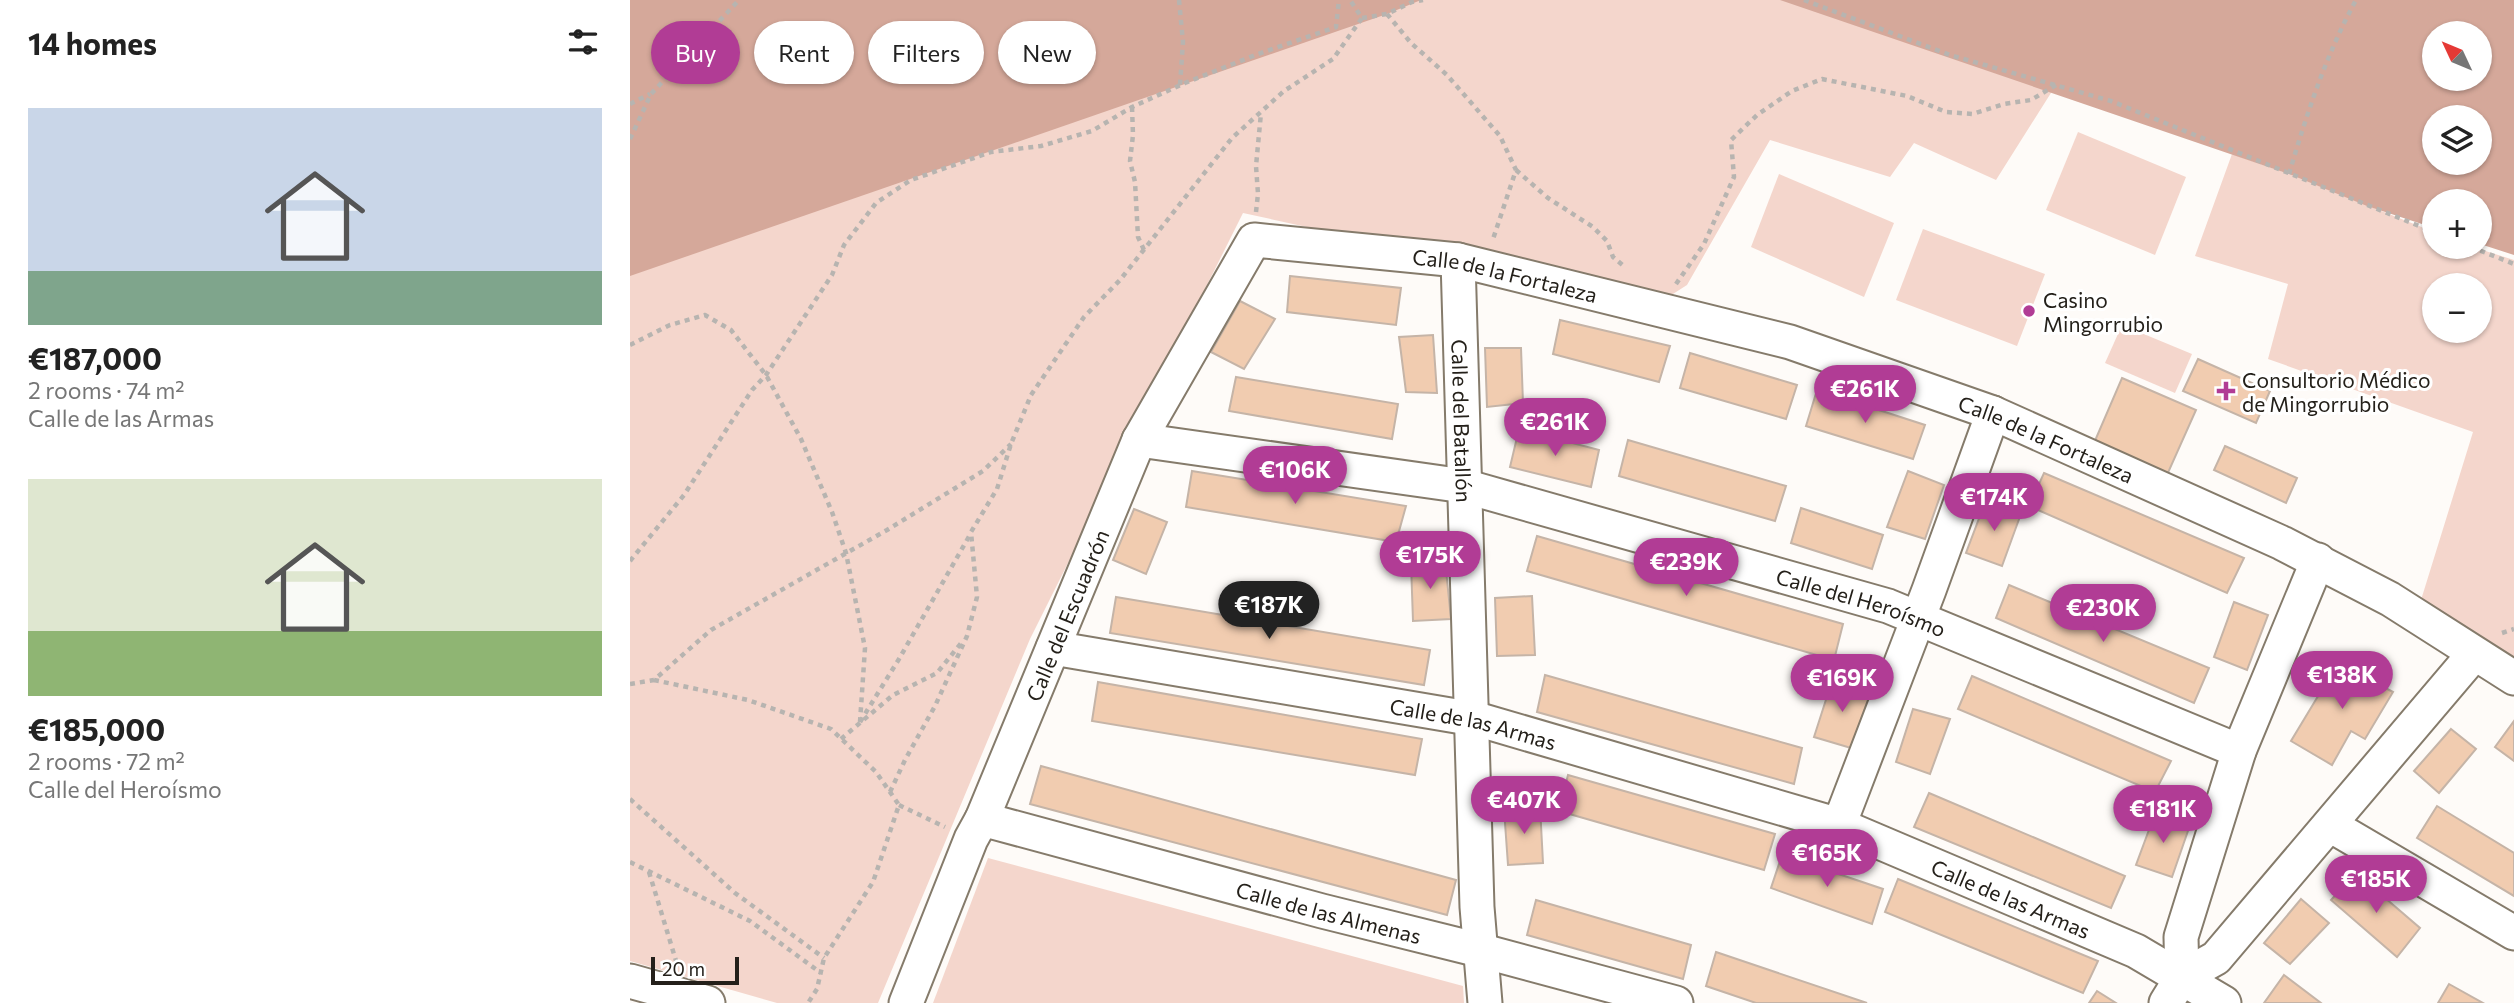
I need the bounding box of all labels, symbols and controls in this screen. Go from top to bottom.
chip: Buy [651,21,740,84]
chip: Rent [754,21,854,84]
chip: Filters [868,21,984,84]
chip: New [998,21,1096,84]
north arrow [2422,21,2492,91]
map controls [2422,21,2492,343]
icon: filters [564,23,602,61]
text: 14 homes [28,24,157,61]
button: layers [2422,105,2492,175]
icon: home [252,153,378,279]
button: + [2422,189,2492,259]
street label: Calle de la Fortaleza [1411,243,1600,306]
button: − [2422,273,2492,343]
place label: Casino Mingorrubio [2043,287,2163,336]
marker: Casino Mingorrubio [2021,303,2037,319]
text: €187,000 [28,339,162,376]
street label: Calle del Batallón [1448,339,1478,503]
pin: €261K [1816,366,1914,425]
place label: Consultorio Médico de Mingorrubio [2242,367,2431,416]
text: €261K [1830,374,1900,402]
text: 2 rooms · 74 m² [28,376,184,404]
marker: Consultorio Médico de Mingorrubio [2216,381,2236,401]
street label: Calle de la Fortaleza [1955,389,2138,487]
pin: €261K [1506,398,1604,458]
text: Calle de las Armas [28,404,214,432]
text: €261K [1520,407,1590,435]
pin: €106K [1246,447,1344,506]
text: €106K [1259,455,1331,483]
pin: €174K [1945,474,2043,533]
text: €174K [1960,482,2028,510]
icon: home [252,524,378,650]
street label: Calle del Escuadrón [1020,525,1113,705]
pin: €175K [1381,532,1479,591]
pin: €239K [1637,538,1735,598]
text: €175K [1396,540,1464,568]
text: €239K [1650,547,1722,575]
street label: Calle del Heroísmo [1774,563,1950,641]
pin: €187K [1220,582,1318,641]
pin: €230K [2054,584,2152,644]
text: €187K [1234,590,1304,618]
text: €230K [2066,593,2140,621]
pin: €138K [2293,652,2391,711]
pin: €169K [1793,654,1891,714]
text: €138K [2307,660,2377,688]
text: €169K [1807,663,1877,691]
street label: Calle de las Armas [1388,693,1559,754]
text: €185,000 [28,710,165,747]
text: 2 rooms · 72 m² [28,747,185,775]
text: Calle del Heroísmo [28,775,222,803]
pin: €407K [1475,776,1573,836]
text: €407K [1487,785,1561,813]
pin: €181K [2114,786,2212,845]
text: €181K [2129,794,2197,822]
pin: €165K [1778,830,1876,889]
text: €165K [1792,838,1862,866]
street label: Calle de las Armas [1928,853,2094,943]
pin: €185K [2327,856,2425,915]
text: €185K [2341,864,2411,892]
street label: Calle de las Almenas [1233,876,1424,948]
scale bar [651,954,738,986]
text: 20 m [662,957,705,980]

